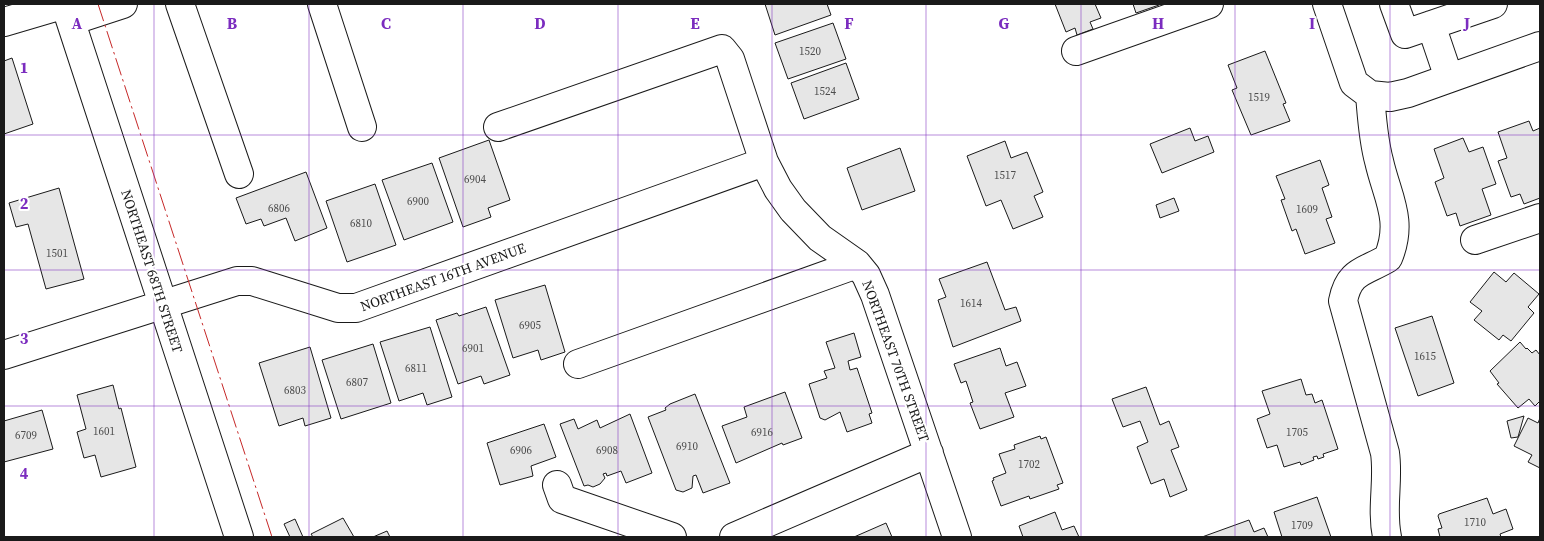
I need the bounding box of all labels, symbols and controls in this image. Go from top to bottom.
text: A [72,12,83,34]
text: B [227,12,238,34]
text: C [381,12,391,34]
text: D [534,12,546,34]
text: E [690,12,700,34]
text: F [844,12,854,34]
text: G [999,12,1010,34]
text: H [1152,12,1164,34]
text: I [1309,12,1315,34]
text: J [1463,12,1470,34]
house number: 1520 [799,44,821,59]
text: 1 [20,56,28,78]
house number: 1524 [814,84,836,99]
house number: 1519 [1248,90,1270,105]
house number: 1517 [994,168,1016,183]
house number: 6904 [464,172,486,187]
street label: NORTHEAST 68TH STREET [116,187,188,356]
text: 2 [20,192,29,214]
house number: 6900 [407,194,429,209]
house number: 6806 [268,201,290,216]
house number: 1609 [1296,202,1318,217]
house number: 6810 [350,216,372,231]
street label: NORTHEAST 16TH AVENUE [357,238,529,316]
house number: 1501 [46,246,68,261]
street label: NORTHEAST 70TH STREET [857,277,935,445]
house number: 1614 [960,296,982,311]
house number: 6905 [519,318,541,333]
text: 3 [20,327,29,349]
house number: 6901 [462,341,484,356]
house number: 1615 [1414,349,1436,364]
house number: 6811 [405,361,427,376]
house number: 6807 [346,375,368,390]
house number: 6803 [284,383,306,398]
house number: 1601 [93,424,115,439]
house number: 6916 [751,425,773,440]
house number: 1705 [1286,425,1308,440]
house number: 6709 [15,428,37,443]
house number: 6910 [676,439,698,454]
house number: 6906 [510,443,532,458]
house number: 6908 [596,443,618,458]
house number: 1702 [1018,457,1040,472]
text: 4 [20,462,29,484]
house number: 1710 [1464,515,1486,530]
house number: 1709 [1291,518,1313,533]

